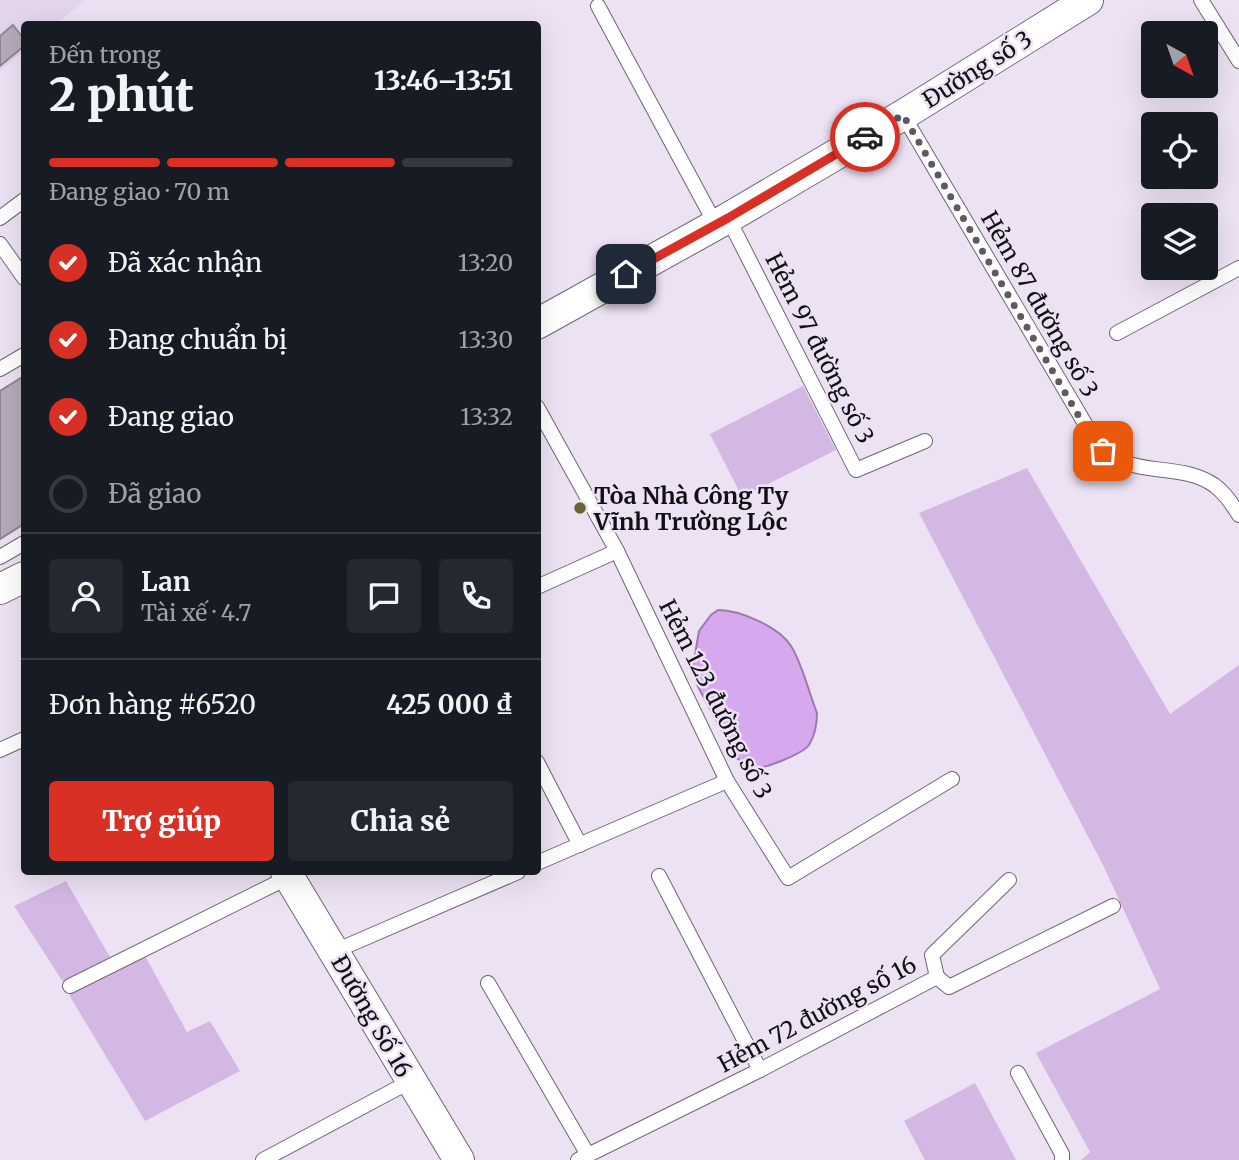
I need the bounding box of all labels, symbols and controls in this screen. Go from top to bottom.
north arrow [1141,21,1218,98]
map controls [1141,21,1218,280]
street label: Đường số 3 [917,24,1037,114]
text: Đến trong [49,40,161,69]
text: 13:46–13:51 [374,64,513,97]
text: 2 phút [49,66,194,124]
courier [830,102,900,172]
button: locate [1141,112,1218,189]
icon: car [846,118,884,156]
text: Đang giao · 70 m [49,177,230,206]
button: layers [1141,203,1218,280]
street label: Hẻm 87 đường số 3 [975,206,1105,402]
icon: check [49,244,87,282]
pin [596,244,656,304]
text: Đã xác nhận [108,246,262,279]
text: 13:20 [458,248,513,277]
street label: Hẻm 97 đường số 3 [759,248,881,448]
icon: home [607,255,645,293]
icon: check [49,321,87,359]
text: Đang chuẩn bị [108,323,287,356]
text: 13:30 [459,325,513,354]
icon: check [49,398,87,436]
text: Đang giao [108,400,234,433]
text: 13:32 [460,402,513,431]
pin [1073,421,1133,481]
icon: bag [1084,432,1122,470]
text: Đã giao [108,477,201,510]
place label: Tòa Nhà Công Ty Vĩnh Trường Lộc [593,481,789,536]
marker: Tòa Nhà Công Ty Vĩnh Trường Lộc [572,500,588,516]
button: person [49,559,123,633]
button: chat [347,559,421,633]
button: phone [439,559,513,633]
text: Lan [141,565,190,598]
street label: Hẻm 123 đường số 3 [653,595,779,803]
text: Tài xế · 4.7 [141,598,251,627]
text: Đơn hàng #6520 [49,688,256,721]
text: 425 000 ₫ [386,688,513,721]
button: Trợ giúp [49,781,274,861]
button: Chia sẻ [288,781,513,861]
street label: Hẻm 72 đường số 16 [713,949,921,1079]
street label: Đường Số 16 [325,950,419,1082]

